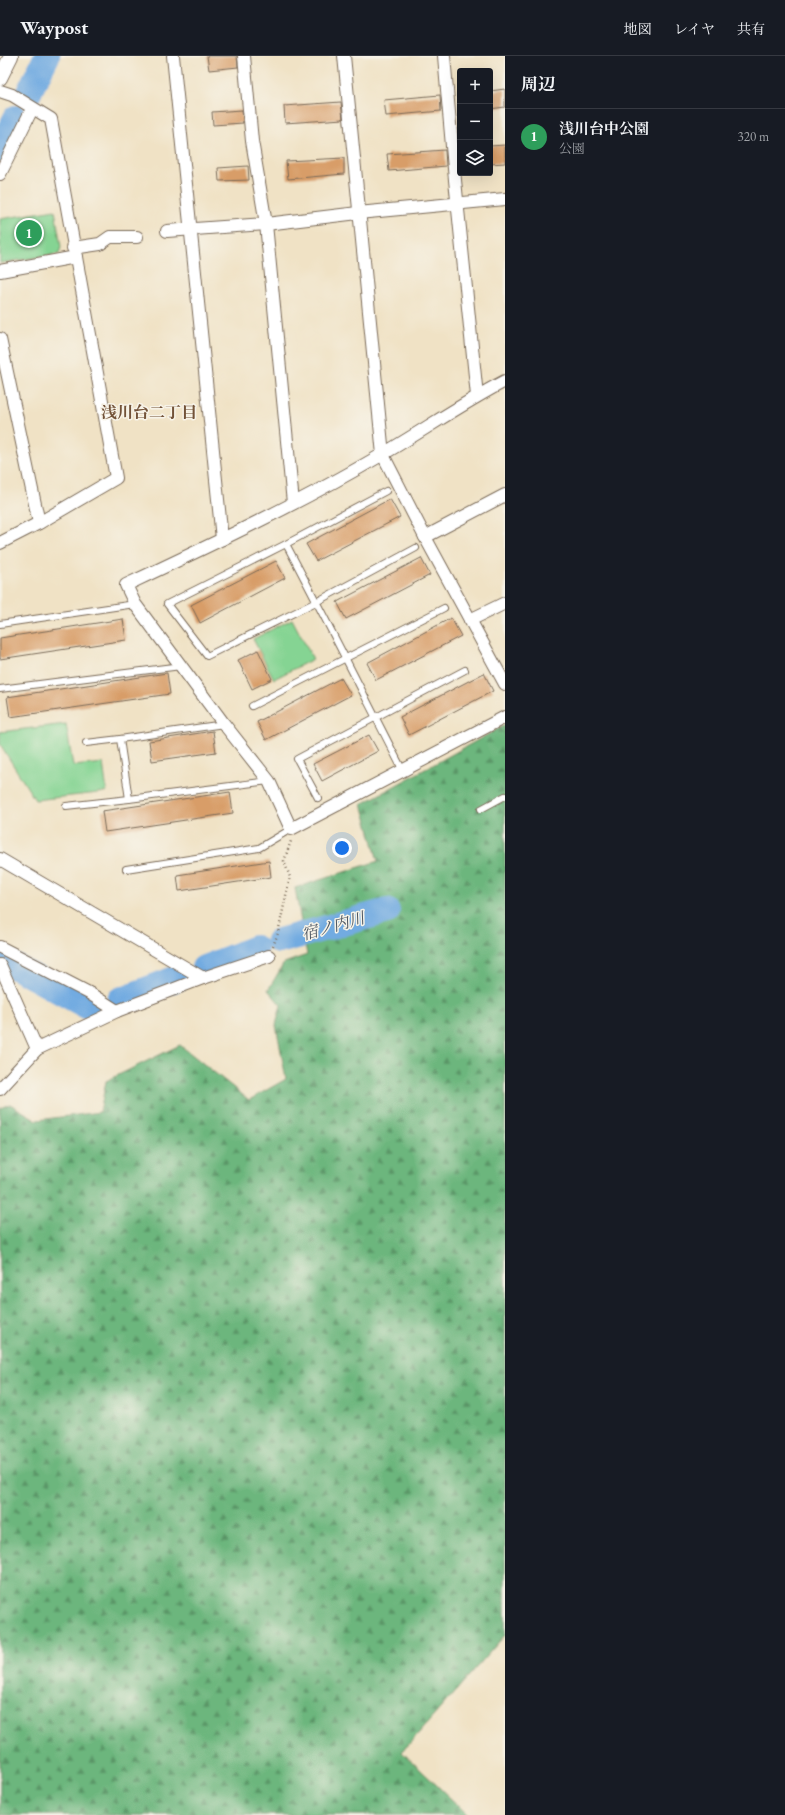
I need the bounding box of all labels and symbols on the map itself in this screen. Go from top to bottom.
pin: 1 [16,218,42,248]
district label: 浅川台二丁目 [101,402,197,423]
your location [332,838,352,858]
water label: 宿ノ内川 [299,907,369,945]

